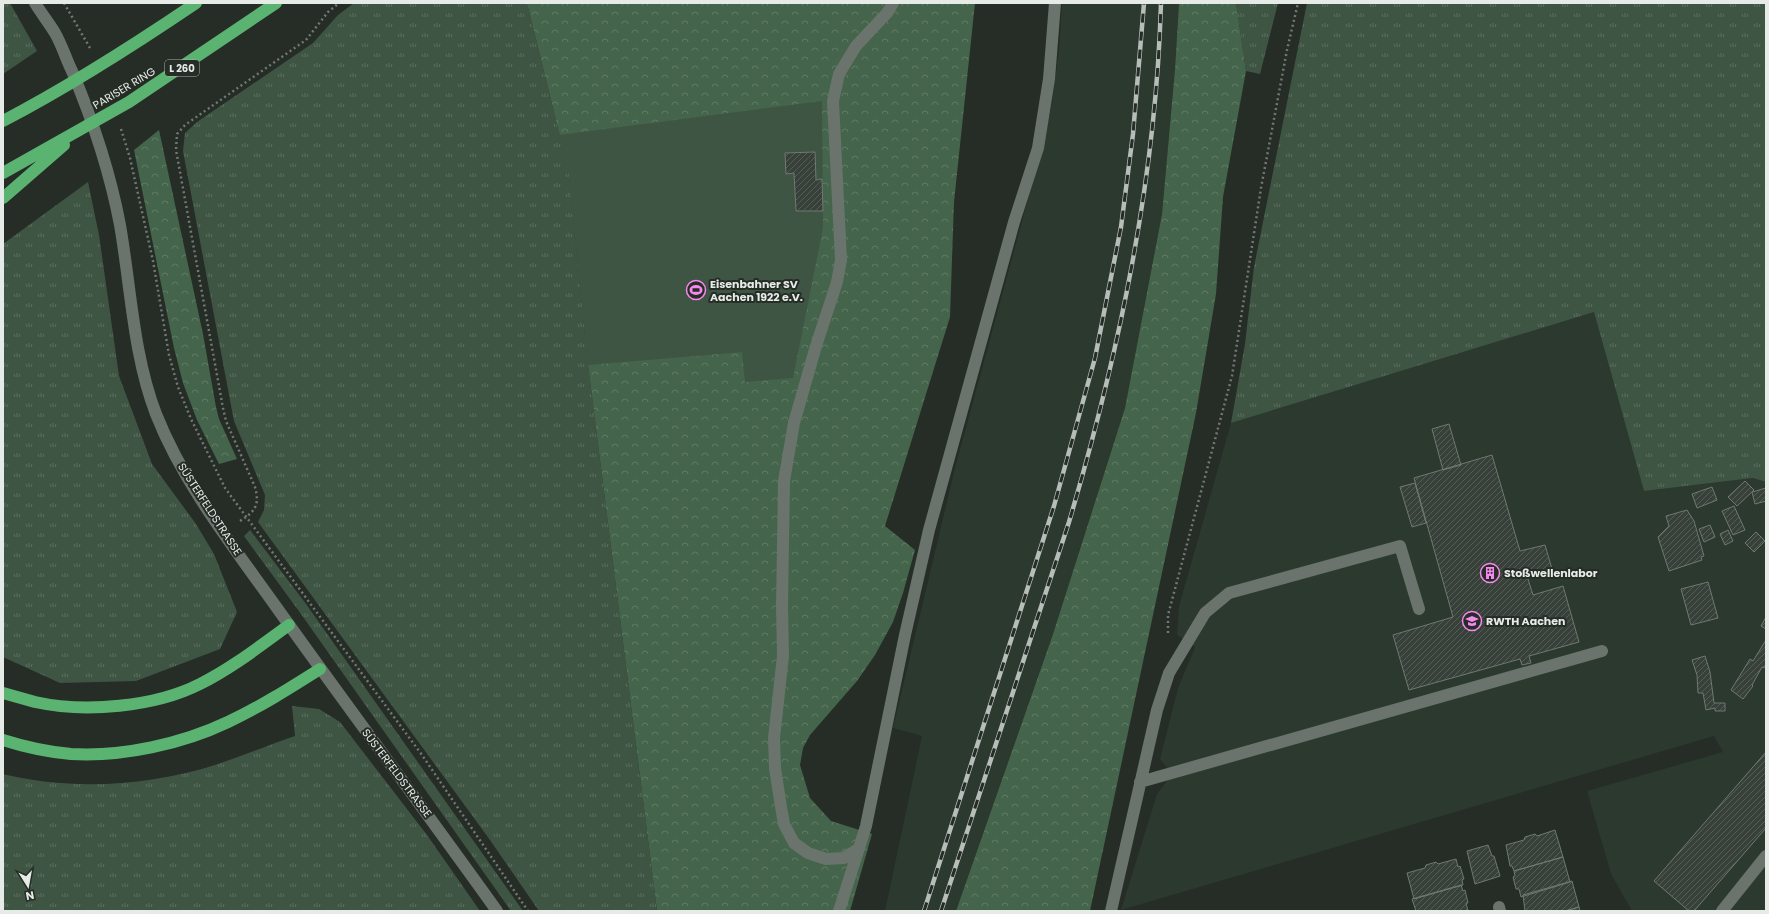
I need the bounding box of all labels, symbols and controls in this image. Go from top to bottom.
road number: L 260 [165,60,199,76]
street label: PARISER RING [90,63,159,113]
place label: Eisenbahner SV Aachen 1922 e.V. [710,276,803,305]
sports icon: Eisenbahner SV Aachen 1922 e.V. [685,279,707,301]
street label: SÜSTERFELDSTRASSE [174,460,246,558]
building icon: Stoßwellenlabor [1479,562,1501,584]
place label: Stoßwellenlabor [1504,565,1598,581]
school or university icon: RWTH Aachen [1461,610,1483,632]
place label: RWTH Aachen [1486,613,1565,629]
street label: SÜSTERFELDSTRASSE [358,725,436,821]
north arrow [8,866,48,906]
text: N [24,887,35,904]

